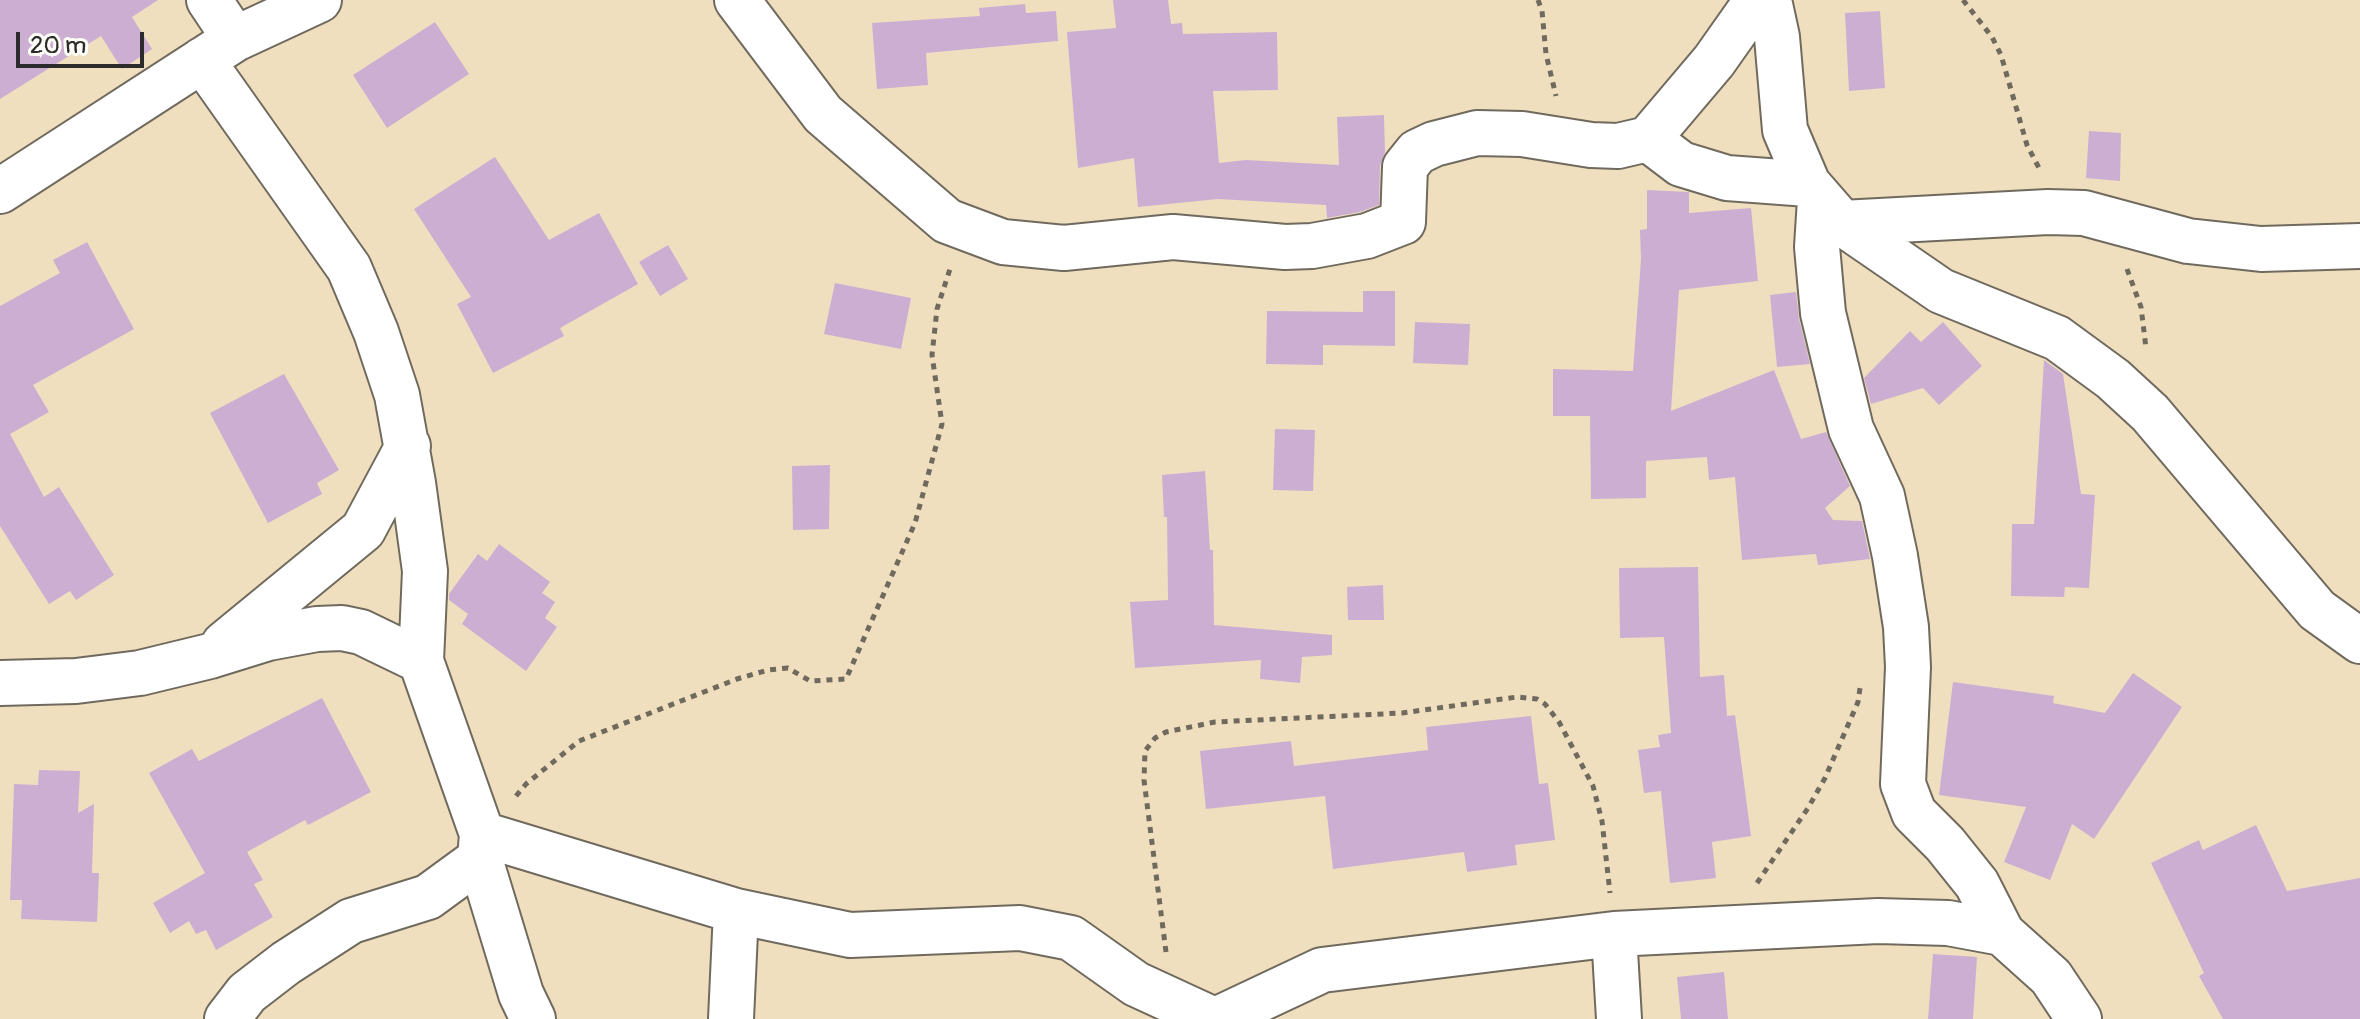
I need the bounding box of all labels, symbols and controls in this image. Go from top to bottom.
scale bar [20,16,148,66]
text: 20 m [30,31,86,60]

